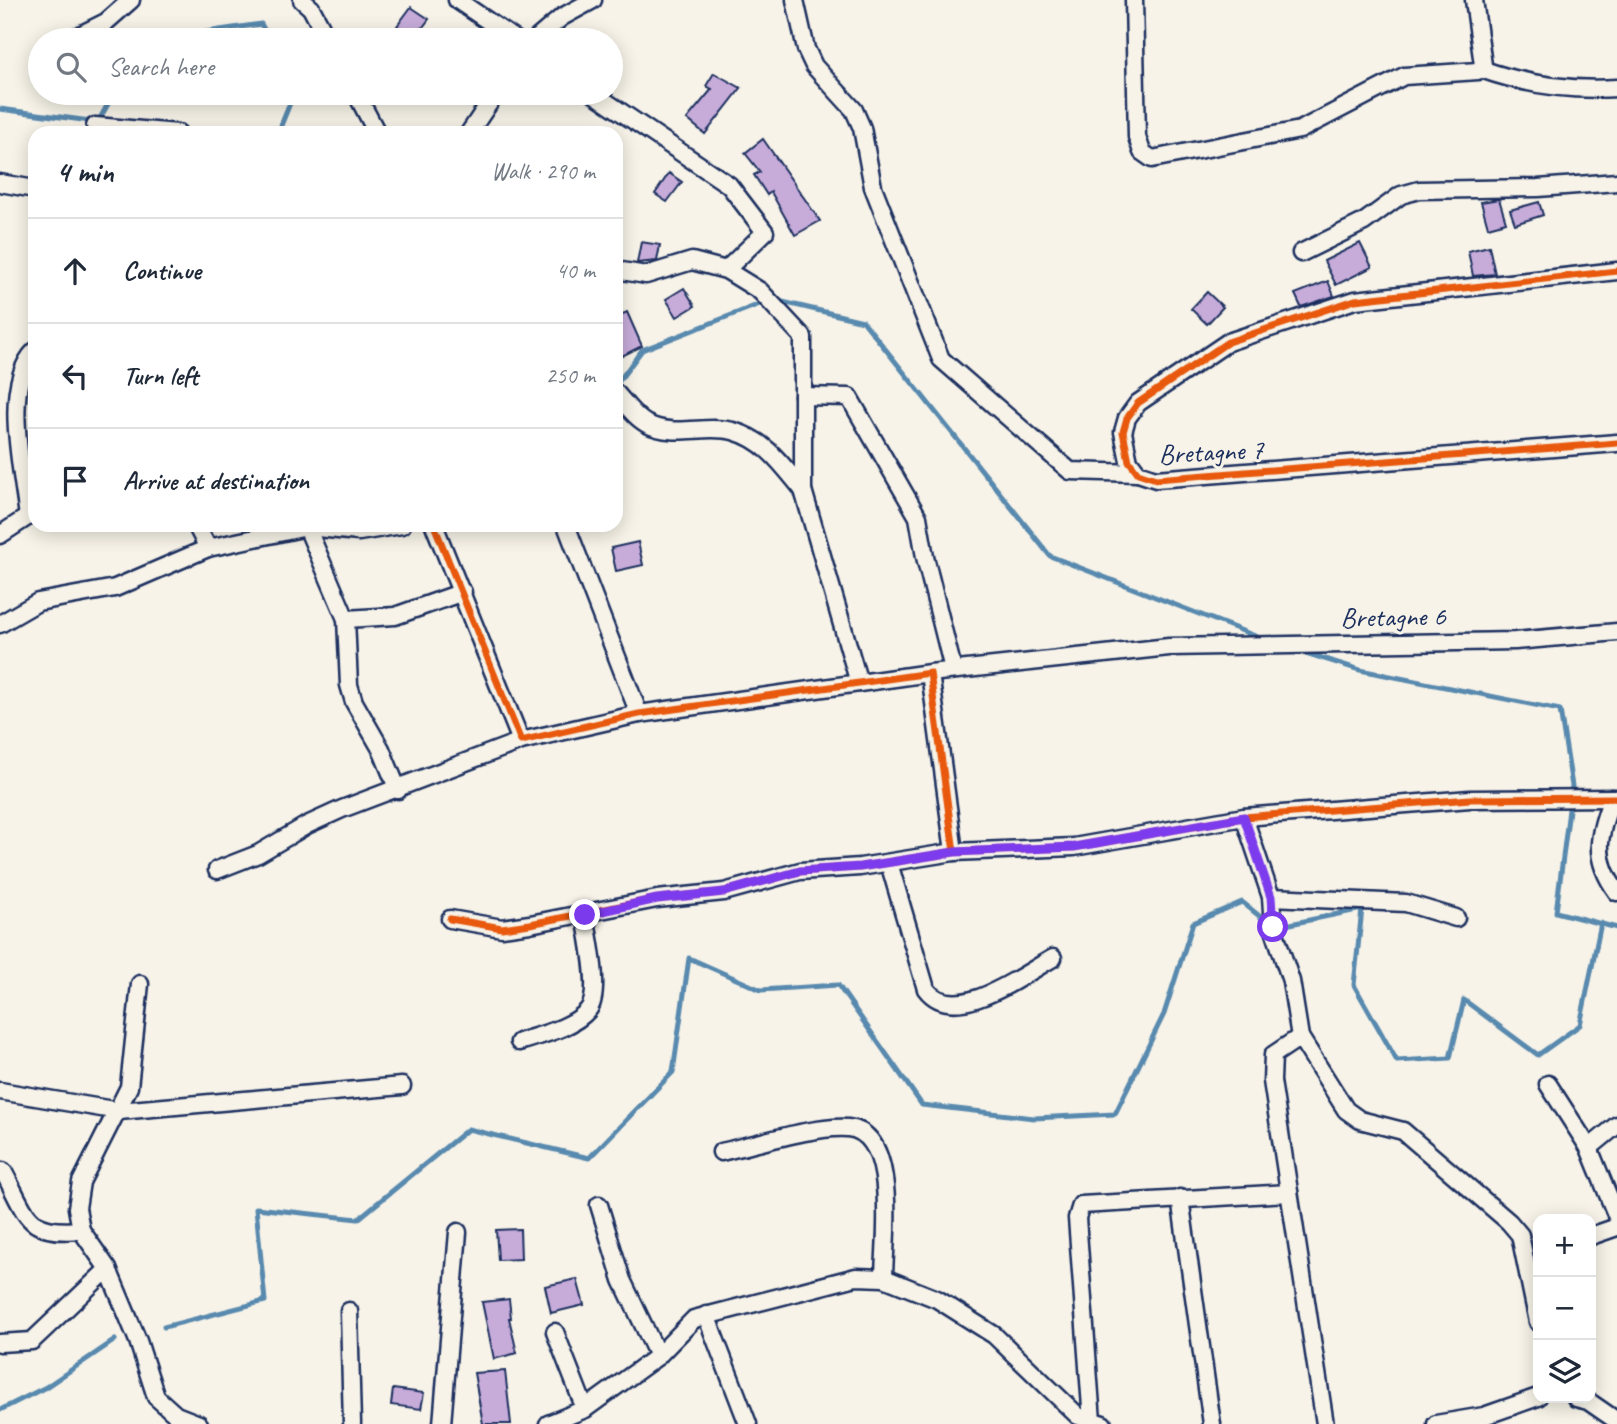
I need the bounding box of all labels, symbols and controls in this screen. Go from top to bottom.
search box [28,28,623,105]
icon: search [52,48,90,86]
text: Search here [108,50,214,83]
text: 4 min [56,153,113,191]
text: Walk · 290 m [491,157,595,186]
icon: ahead [56,252,94,290]
text: Continue [123,254,201,287]
text: 40 m [556,256,595,285]
icon: left [56,357,94,395]
text: Turn left [123,359,198,392]
text: 250 m [546,361,595,390]
street label: Bretagne 7 [1158,431,1266,472]
icon: arrive [56,462,94,500]
text: Arrive at destination [123,464,309,497]
street label: Bretagne 6 [1340,598,1447,635]
route end [569,899,600,930]
route start [1257,911,1288,942]
map controls [1533,1214,1596,1403]
button: + [1533,1214,1596,1277]
button: − [1533,1277,1596,1340]
button: layers [1533,1340,1596,1403]

